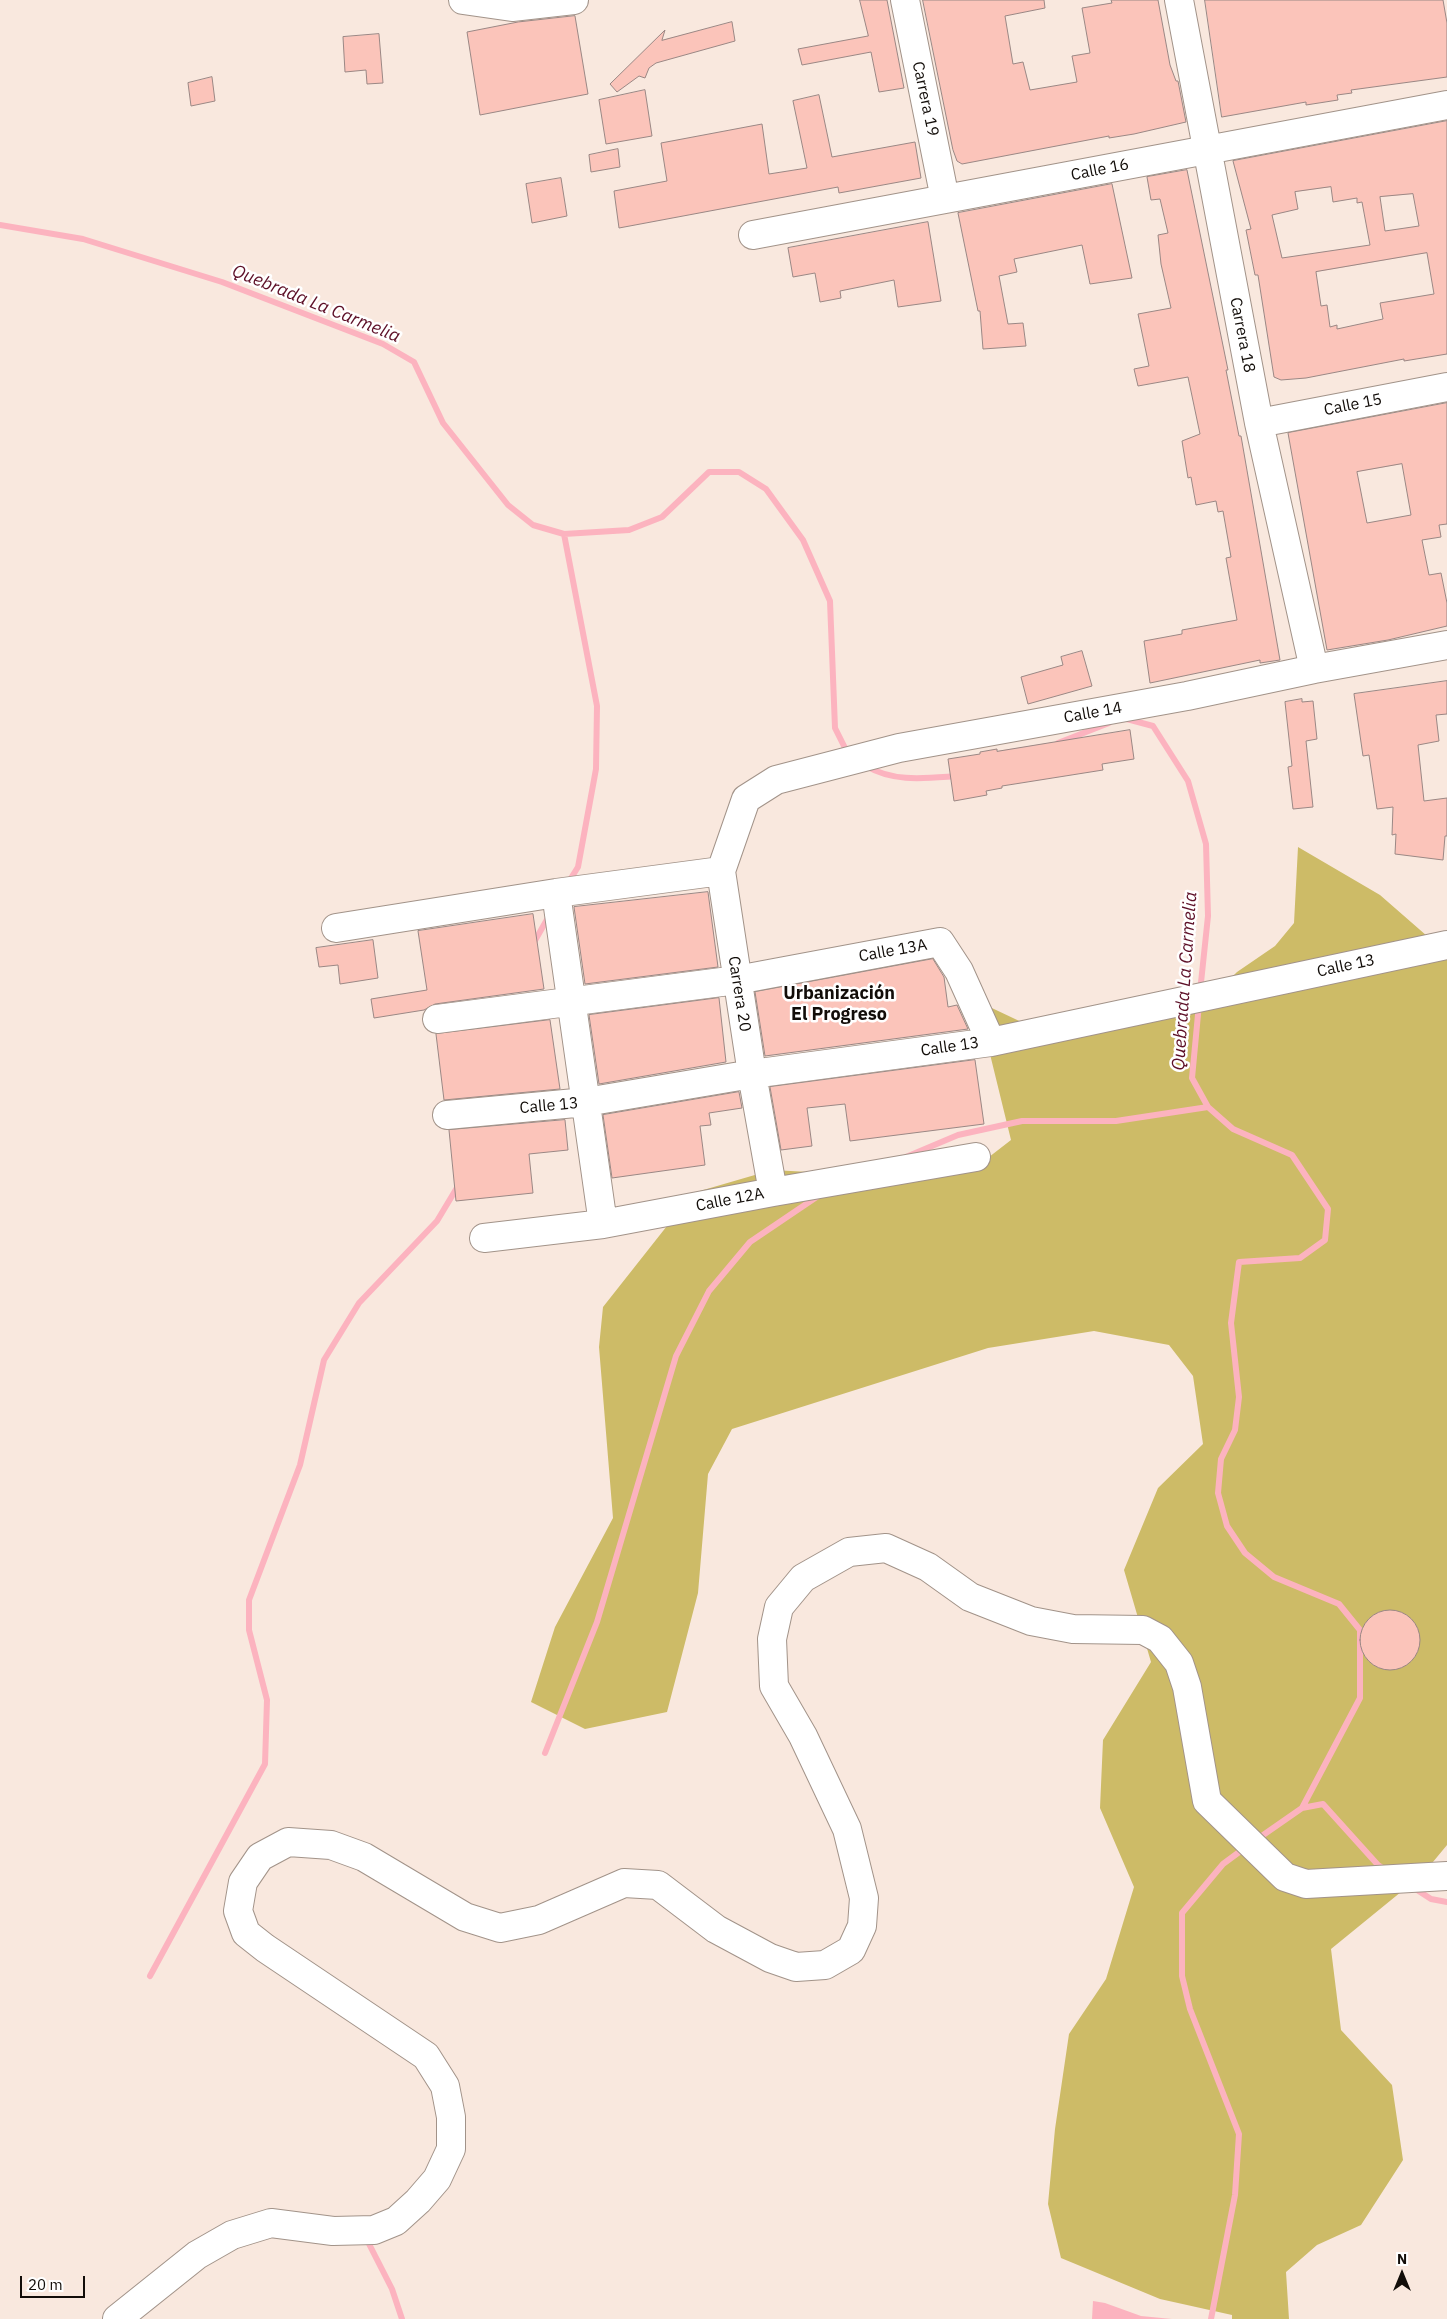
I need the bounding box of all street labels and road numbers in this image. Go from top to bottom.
street label: Carrera 19 [908,60,942,138]
street label: Calle 16 [1069,155,1131,185]
street label: Carrera 18 [1225,296,1259,374]
street label: Calle 15 [1322,390,1384,420]
street label: Calle 14 [1062,698,1124,728]
street label: Calle 13A [857,936,929,966]
street label: Calle 13 [1315,950,1377,982]
street label: Carrera 20 [724,955,754,1033]
street label: Calle 13 [920,1033,980,1061]
street label: Calle 13 [519,1094,579,1118]
street label: Calle 12A [694,1184,766,1216]

